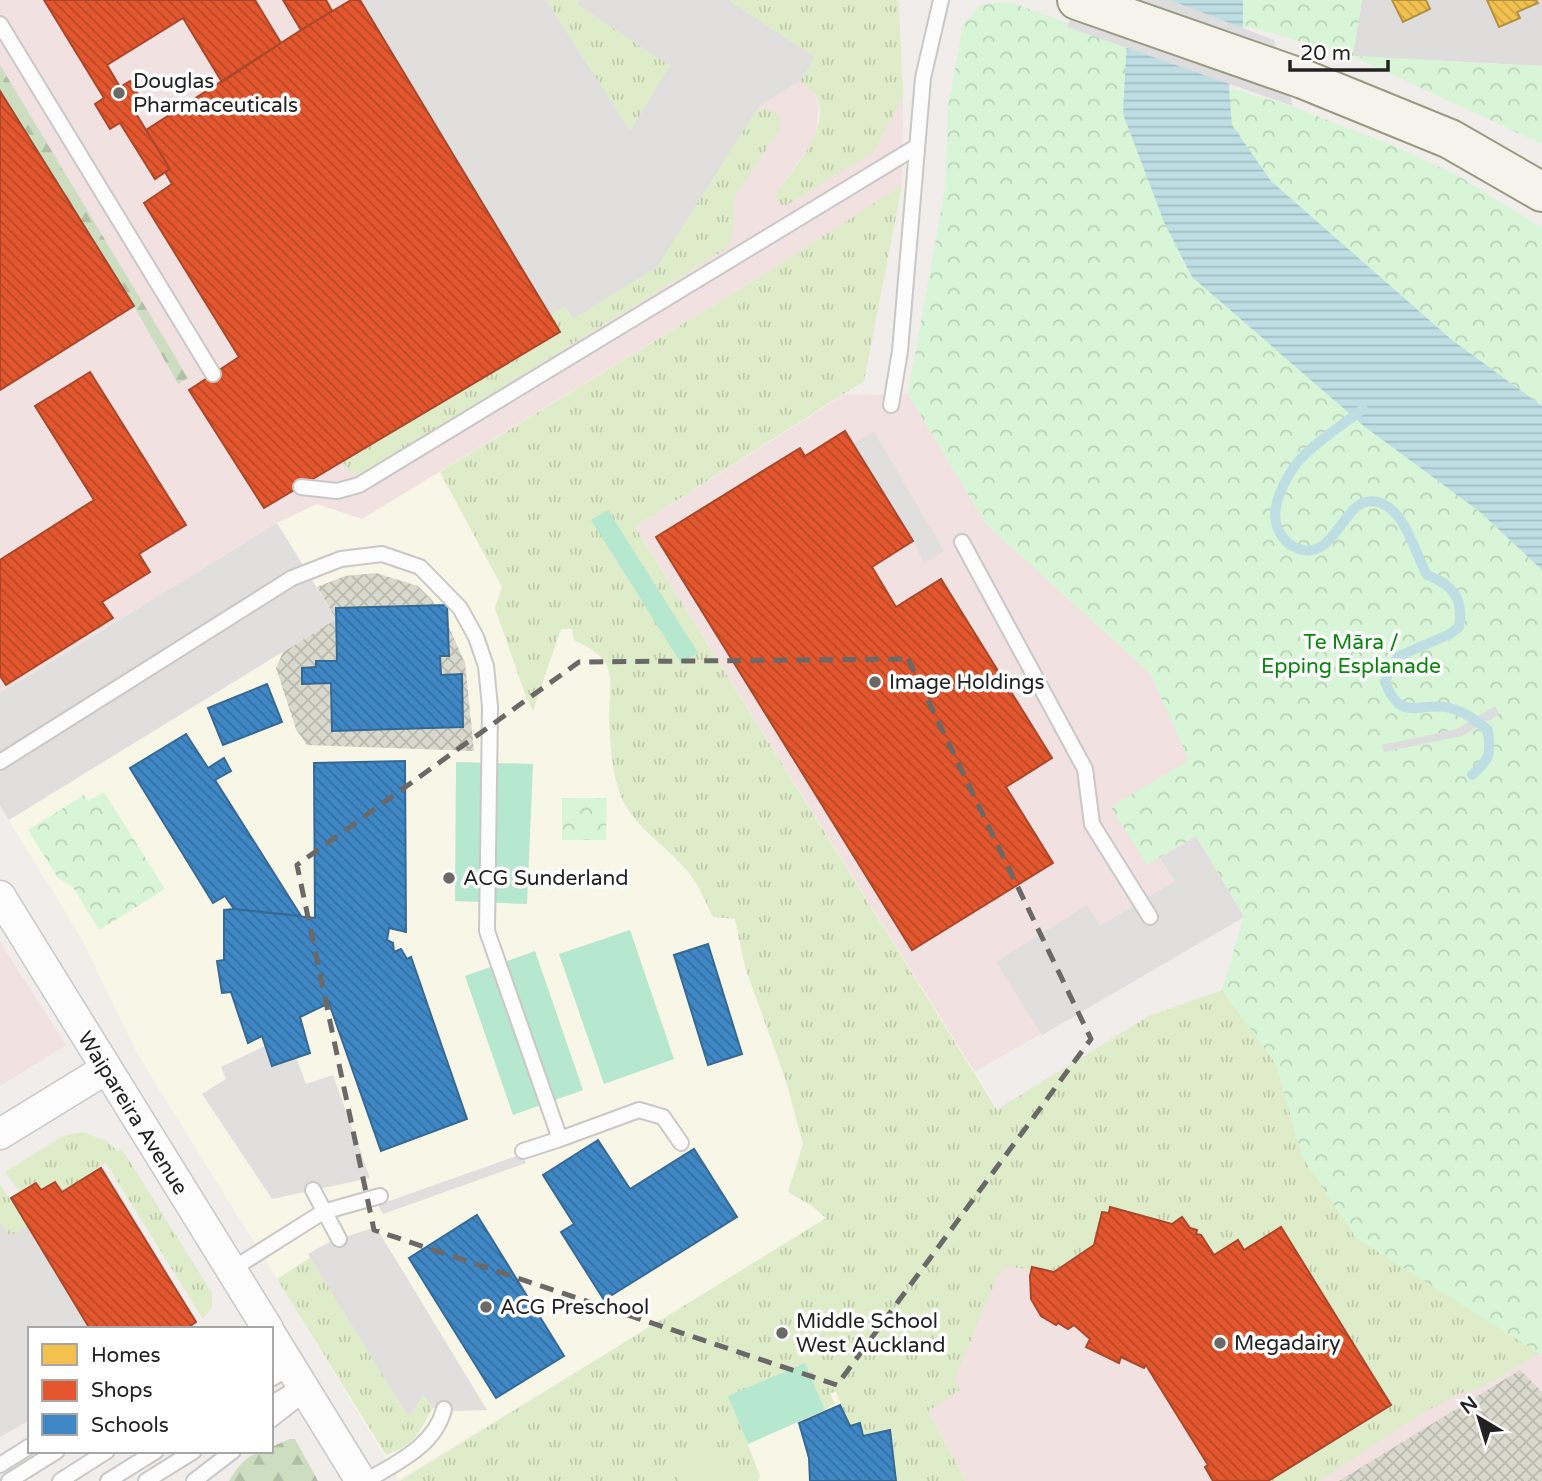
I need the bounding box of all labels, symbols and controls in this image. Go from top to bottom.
scale bar [1290,28,1388,72]
text: 20 m [1300,41,1351,66]
place label: Douglas Pharmaceuticals [133,69,298,118]
marker: Douglas Pharmaceuticals [111,85,127,101]
park label: Te Māra / Epping Esplanade [1261,630,1441,679]
place label: Image Holdings [889,670,1045,695]
marker: Image Holdings [867,674,883,690]
place label: ACG Sunderland [463,866,628,891]
marker: ACG Sunderland [441,870,457,886]
street label: Waipareira Avenue [72,1027,193,1200]
place label: ACG Preschool [500,1295,649,1320]
marker: ACG Preschool [478,1299,494,1315]
place label: Middle School West Auckland [796,1309,946,1358]
marker: Middle School West Auckland [774,1325,790,1341]
legend [28,1327,273,1453]
place label: Megadairy [1234,1331,1341,1356]
marker: Megadairy [1212,1335,1228,1351]
text: Homes [91,1343,161,1368]
text: Shops [91,1378,153,1403]
north arrow [1444,1383,1514,1453]
text: N [1456,1392,1482,1419]
text: Schools [91,1413,169,1438]

